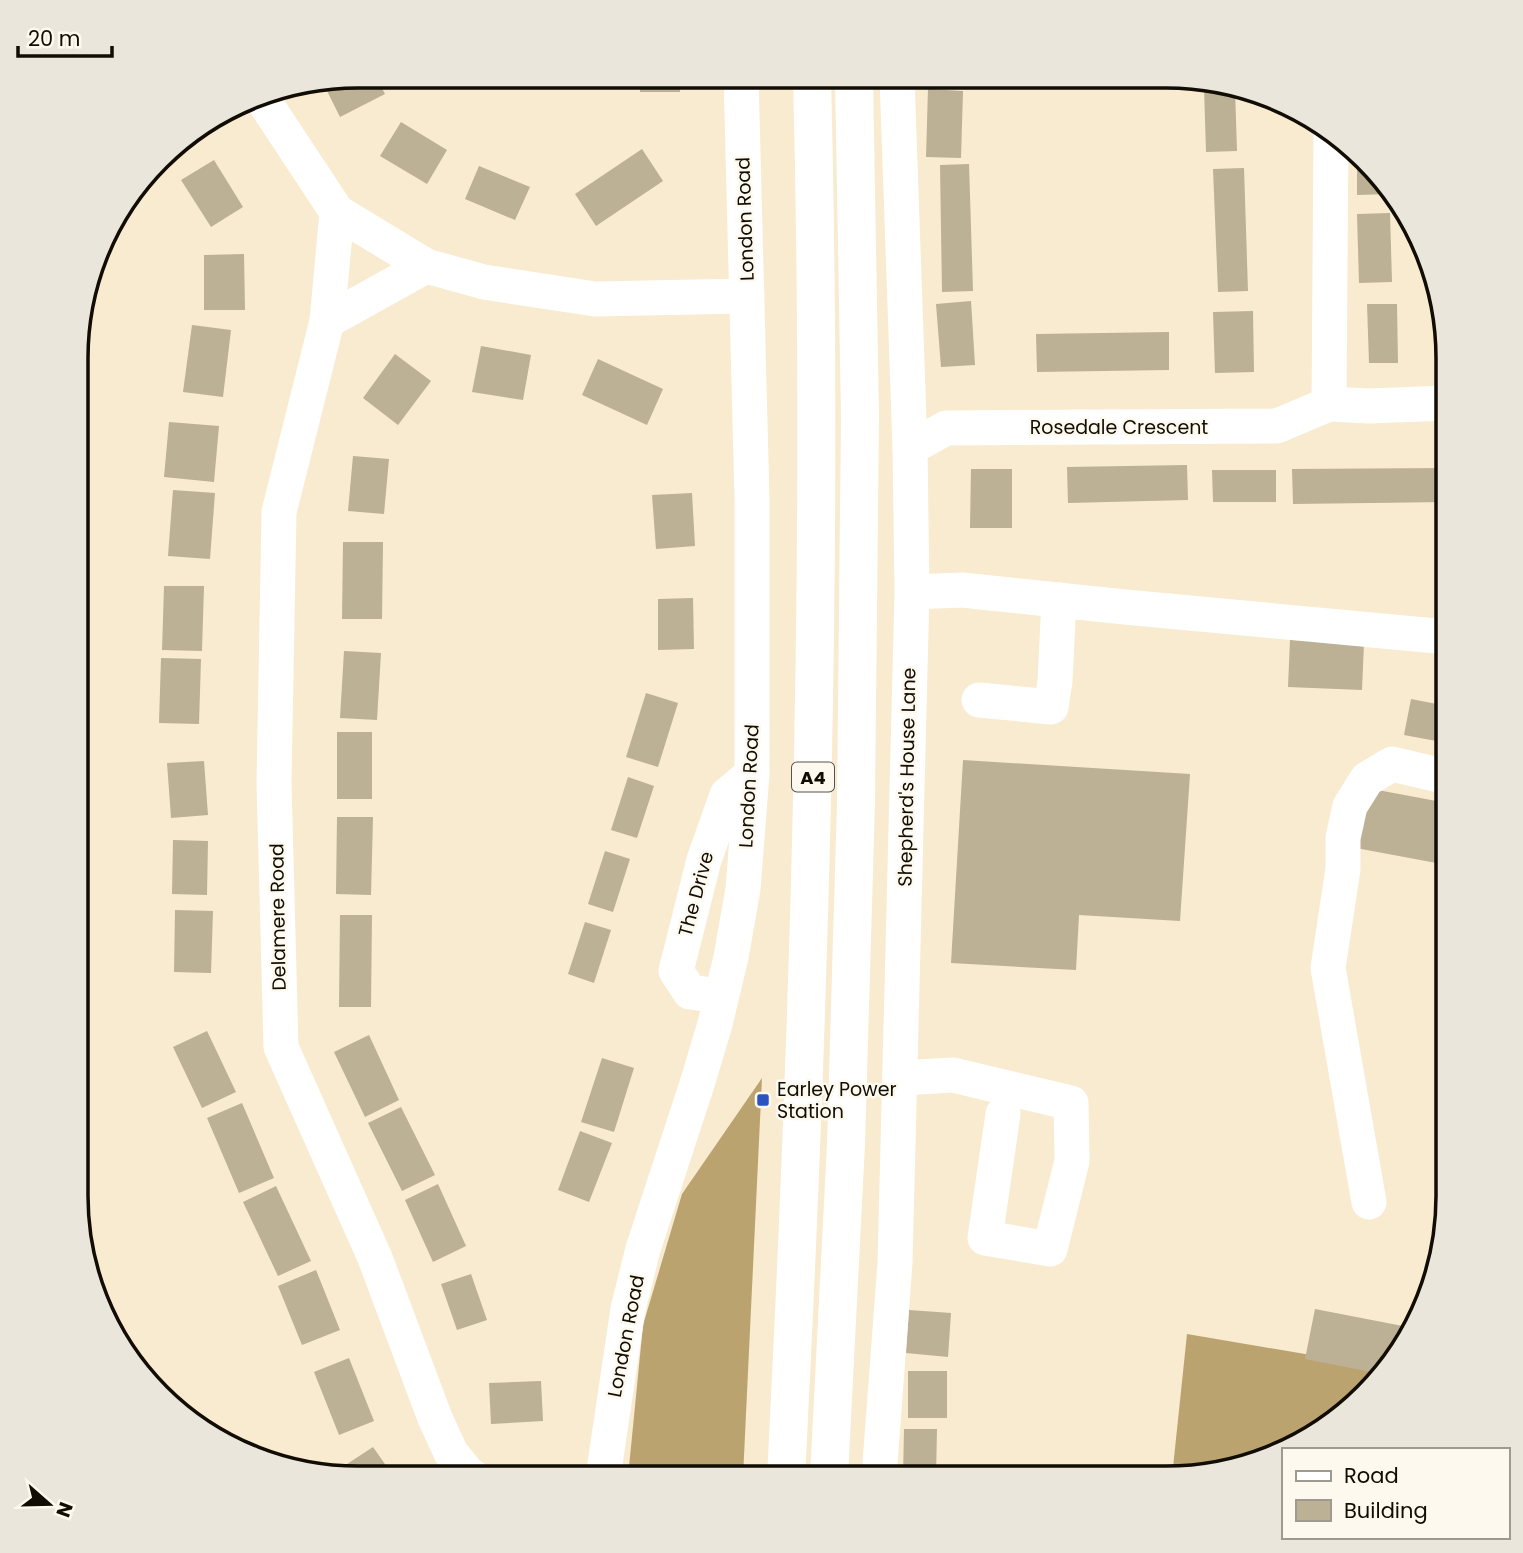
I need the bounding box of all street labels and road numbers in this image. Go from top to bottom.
street label: London Road [729,156,761,282]
street label: Rosedale Crescent [1030,414,1208,441]
street label: Shepherd's House Lane [892,667,922,887]
street label: London Road [732,723,766,849]
road number: A4 [792,762,834,792]
street label: Delamere Road [263,843,293,991]
street label: The Drive [672,849,720,939]
street label: London Road [601,1272,651,1400]

